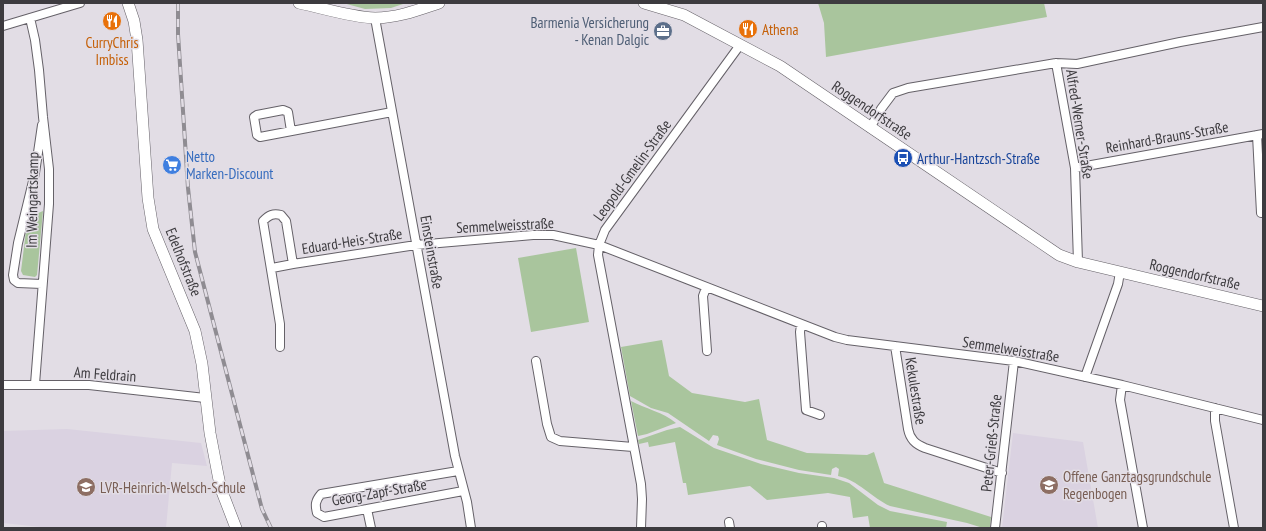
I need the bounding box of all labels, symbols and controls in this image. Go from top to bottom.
restaurant icon: CurryChris Imbiss [101,10,123,32]
place label: Barmenia Versicherung - Kenan Dalgic [531,13,650,49]
restaurant icon: Athena [737,18,759,40]
office icon: Barmenia Versicherung - Kenan Dalgic [652,20,674,42]
place label: Athena [762,20,798,39]
place label: CurryChris Imbiss [86,33,138,69]
street label: Alfred-Werner-Straße [1062,68,1098,180]
street label: Roggendorfstraße [828,76,916,144]
street label: Leopold-Gmelin-Straße [589,116,675,224]
street label: Reinhard-Brauns-Straße [1104,117,1230,157]
place label: Netto Marken-Discount [186,147,273,183]
bus stop icon: Arthur-Hantzsch-Straße [892,147,914,169]
place label: Arthur-Hantzsch-Straße [917,149,1040,168]
street label: Im Weingartskamp [22,152,42,248]
supermarket icon: Netto Marken-Discount [161,154,183,176]
street label: Semmelweisstraße [456,213,554,237]
street label: Einsteinstraße [416,214,448,290]
street label: Eduard-Heis-Straße [300,224,404,258]
street label: Edelhofstraße [162,225,206,299]
street label: Roggendorfstraße [1148,254,1242,294]
street label: Semmelweisstraße [961,332,1061,366]
street label: Kekulestraße [901,356,931,426]
street label: Am Feldrain [73,362,137,386]
street label: Peter-Grieß-Straße [976,393,1006,493]
place label: Offene Ganztagsgrundschule Regenbogen [1063,467,1211,503]
street label: Georg-Zapf-Straße [330,474,428,510]
school or university icon: Offene Ganztagsgrundschule Regenbogen [1038,474,1060,496]
school or university icon: LVR-Heinrich-Welsch-Schule [75,476,97,498]
place label: LVR-Heinrich-Welsch-Schule [100,478,246,497]

